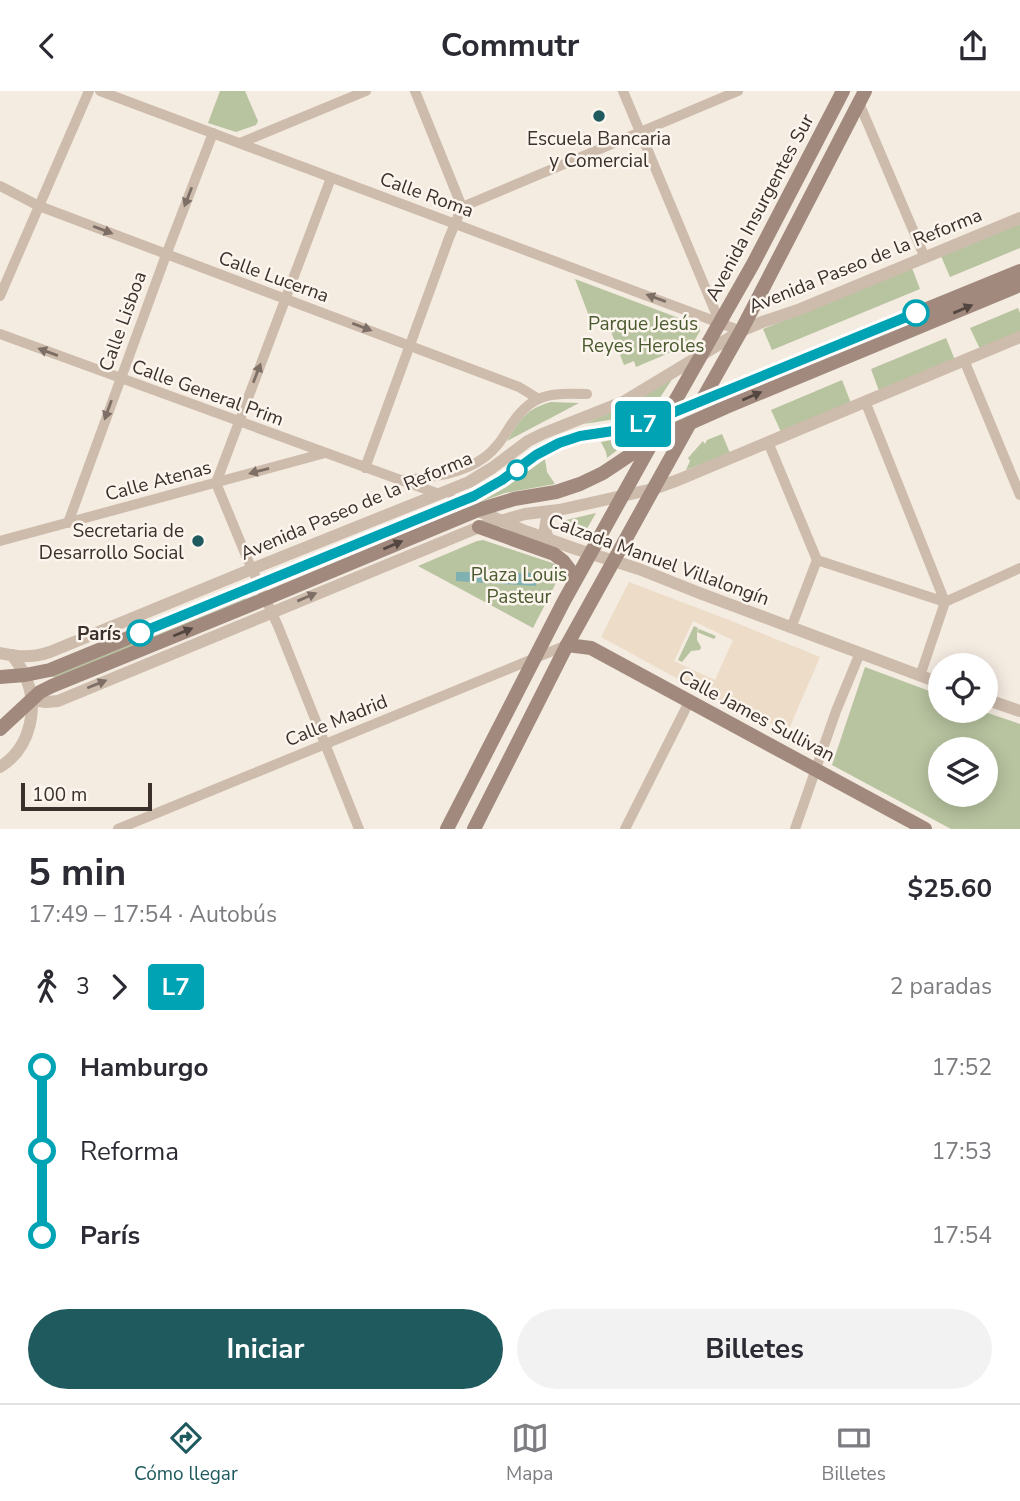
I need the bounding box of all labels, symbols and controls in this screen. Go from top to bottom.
text: Commutr [441,24,579,67]
icon: back [28,27,66,65]
icon: share [954,27,992,65]
marker: Escuela Bancaria y Comercial [591,108,607,124]
street label: Avenida Insurgentes Sur [699,109,820,306]
place label: Escuela Bancaria y Comercial [527,126,671,174]
street label: Calle Roma [376,166,477,224]
one-way arrow [183,187,194,208]
street label: Avenida Paseo de la Reforma [745,202,986,320]
one-way arrow [92,225,113,236]
street label: Calle Lucerna [215,245,333,309]
street label: Calle Lisboa [93,268,153,375]
one-way arrow [645,293,666,304]
unlabelled marker [903,300,929,326]
one-way arrow [952,304,973,315]
park label: Parque Jesús Reyes Heroles [582,311,704,359]
one-way arrow [351,322,372,333]
one-way arrow [38,346,59,357]
street label: Calle General Prim [128,353,287,433]
one-way arrow [252,363,263,384]
one-way arrow [742,390,762,402]
one-way arrow [102,400,113,421]
line badge: L7 [612,401,674,447]
text: L7 [629,408,657,440]
street label: Avenida Paseo de la Reforma [236,445,476,567]
street label: Calle Atenas [102,454,214,508]
unlabelled marker [507,460,527,480]
one-way arrow [248,466,270,477]
street label: Calzada Manuel Villalongín [545,508,773,612]
place label: Secretaria de Desarrollo Social [39,518,184,566]
marker: Secretaria de Desarrollo Social [190,533,206,549]
one-way arrow [383,540,404,551]
park label: Plaza Louis Pasteur [471,562,567,610]
one-way arrow [297,592,318,603]
marker: París [127,620,153,646]
place label: París [77,621,121,647]
one-way arrow [173,627,194,638]
map controls [928,653,998,807]
button: locate [928,653,998,723]
street label: Calle James Sullivan [674,664,839,768]
one-way arrow [87,679,108,690]
street label: Calle Madrid [281,689,391,753]
button: layers [928,737,998,807]
scale bar [21,780,152,812]
text: 100 m [32,782,87,808]
text: 5 min [28,847,126,898]
text: $25.60 [908,871,992,906]
text: 17:49 – 17:54 · Autobús [28,899,277,930]
icon: walk [28,968,66,1006]
icon: forward [100,968,138,1006]
text: 3 [76,971,90,1002]
text: L7 [162,971,190,1003]
text: 2 paradas [890,971,992,1002]
text: Hamburgo [80,1050,208,1085]
text: 17:52 [932,1052,992,1083]
text: Reforma [80,1134,179,1169]
text: 17:53 [932,1136,992,1167]
text: París [80,1218,140,1253]
text: 17:54 [932,1220,992,1251]
button: Iniciar [28,1309,503,1389]
button: Billetes [517,1309,992,1389]
tab: Cómo llegar [134,1419,238,1487]
tab: Mapa [506,1419,553,1487]
tab: Billetes [822,1419,886,1487]

